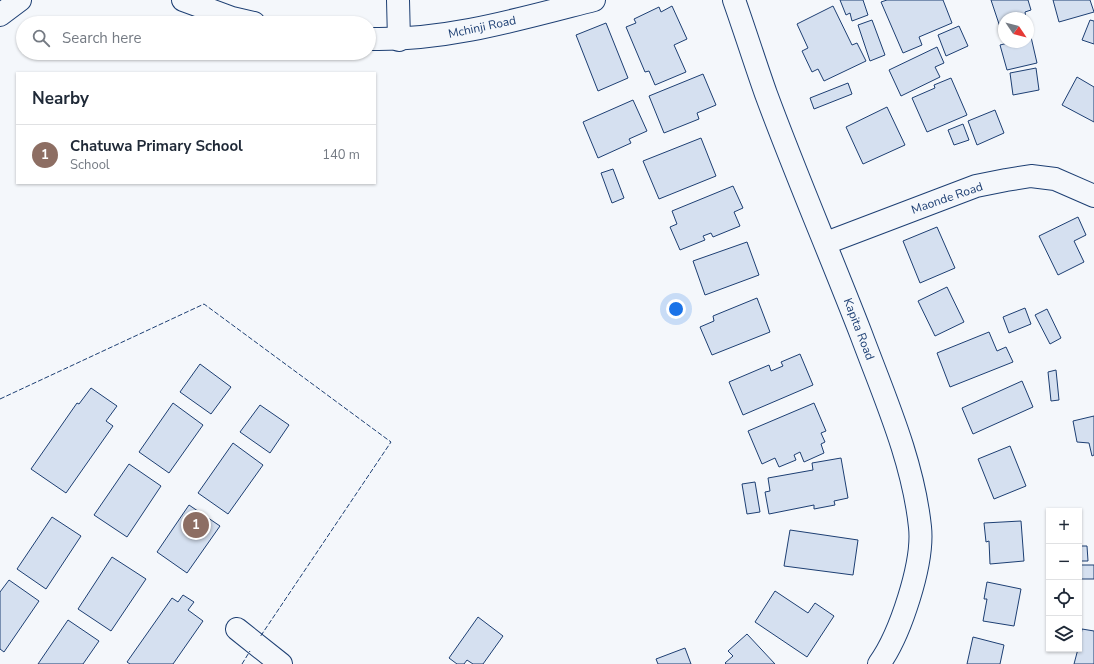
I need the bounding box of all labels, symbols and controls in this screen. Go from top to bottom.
street label: Mchinji Road [447,12,517,42]
north arrow [998,12,1034,48]
search box [16,16,376,60]
icon: search [30,27,52,49]
text: Search here [62,28,142,48]
text: Nearby [32,87,89,110]
text: Chatuwa Primary School [70,136,243,156]
text: 1 [41,146,49,164]
text: 140 m [322,146,360,164]
text: School [70,156,110,174]
street label: Maonde Road [909,178,985,218]
street label: Kapita Road [840,296,878,362]
your location [666,299,686,319]
map controls [1046,508,1082,652]
button: + [1046,508,1082,544]
pin: 1 [183,510,209,540]
button: − [1046,544,1082,580]
button: locate [1046,580,1082,616]
button: layers [1046,616,1082,652]

